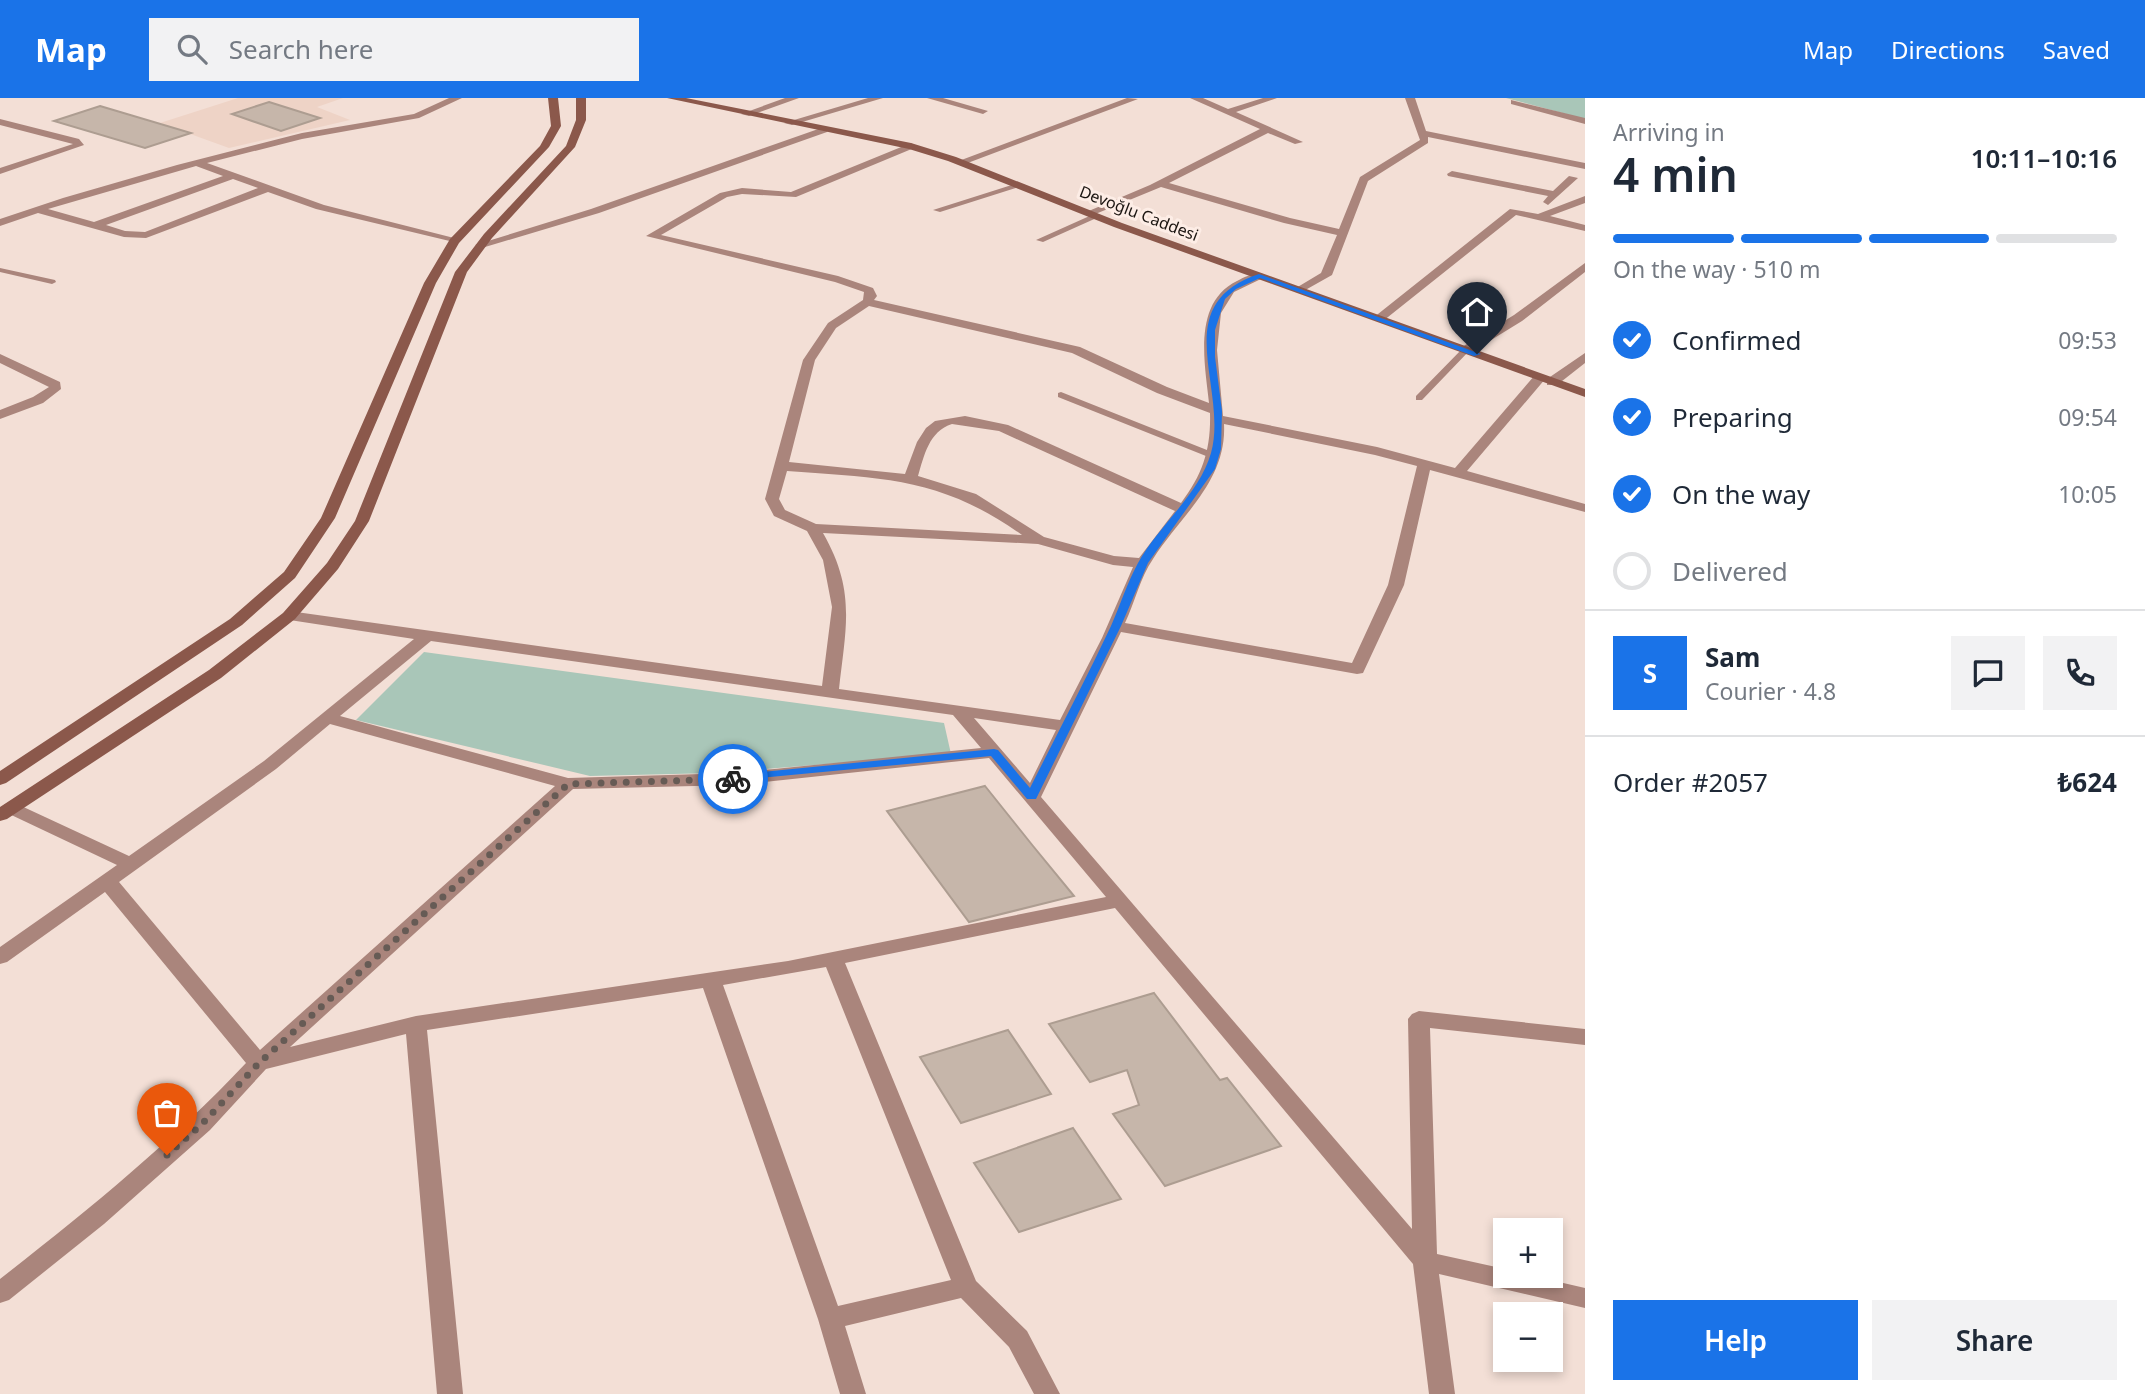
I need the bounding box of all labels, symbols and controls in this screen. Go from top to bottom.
search box [149,18,639,81]
text: Map [35,27,107,72]
icon: search [173,30,211,68]
text: Search here [229,31,373,67]
text: Map [1803,33,1853,66]
text: Directions [1891,33,2005,66]
text: Saved [2043,33,2110,66]
text: Arriving in [1613,116,1725,148]
text: 10:11–10:16 [1971,140,2117,176]
text: 4 min [1613,143,1738,205]
street label: Devoğlu Caddesi [1076,180,1202,246]
text: On the way · 510 m [1613,253,1820,285]
pin [1447,282,1507,354]
icon: home [1458,293,1496,331]
icon: check [1613,321,1651,359]
text: Confirmed [1672,322,1802,358]
text: 09:53 [2058,324,2117,356]
icon: check [1613,398,1651,436]
text: Preparing [1672,399,1793,435]
text: 09:54 [2058,401,2117,433]
icon: check [1613,475,1651,513]
text: On the way [1672,476,1810,512]
text: 10:05 [2058,478,2117,510]
text: Delivered [1672,553,1788,589]
button: chat [1951,636,2025,710]
button: phone [2043,636,2117,710]
text: Sam [1705,639,1760,675]
text: S [1643,655,1657,691]
text: Courier · 4.8 [1705,675,1836,707]
courier [698,744,768,814]
icon: bike [714,760,752,798]
text: Order #2057 [1613,764,1768,800]
text: ₺624 [2058,764,2117,800]
pin [137,1083,197,1155]
icon: bag [148,1094,186,1132]
map controls [1493,1218,1563,1372]
button: + [1493,1218,1563,1288]
button: Help [1613,1300,1858,1380]
button: Share [1872,1300,2117,1380]
button: − [1493,1302,1563,1372]

